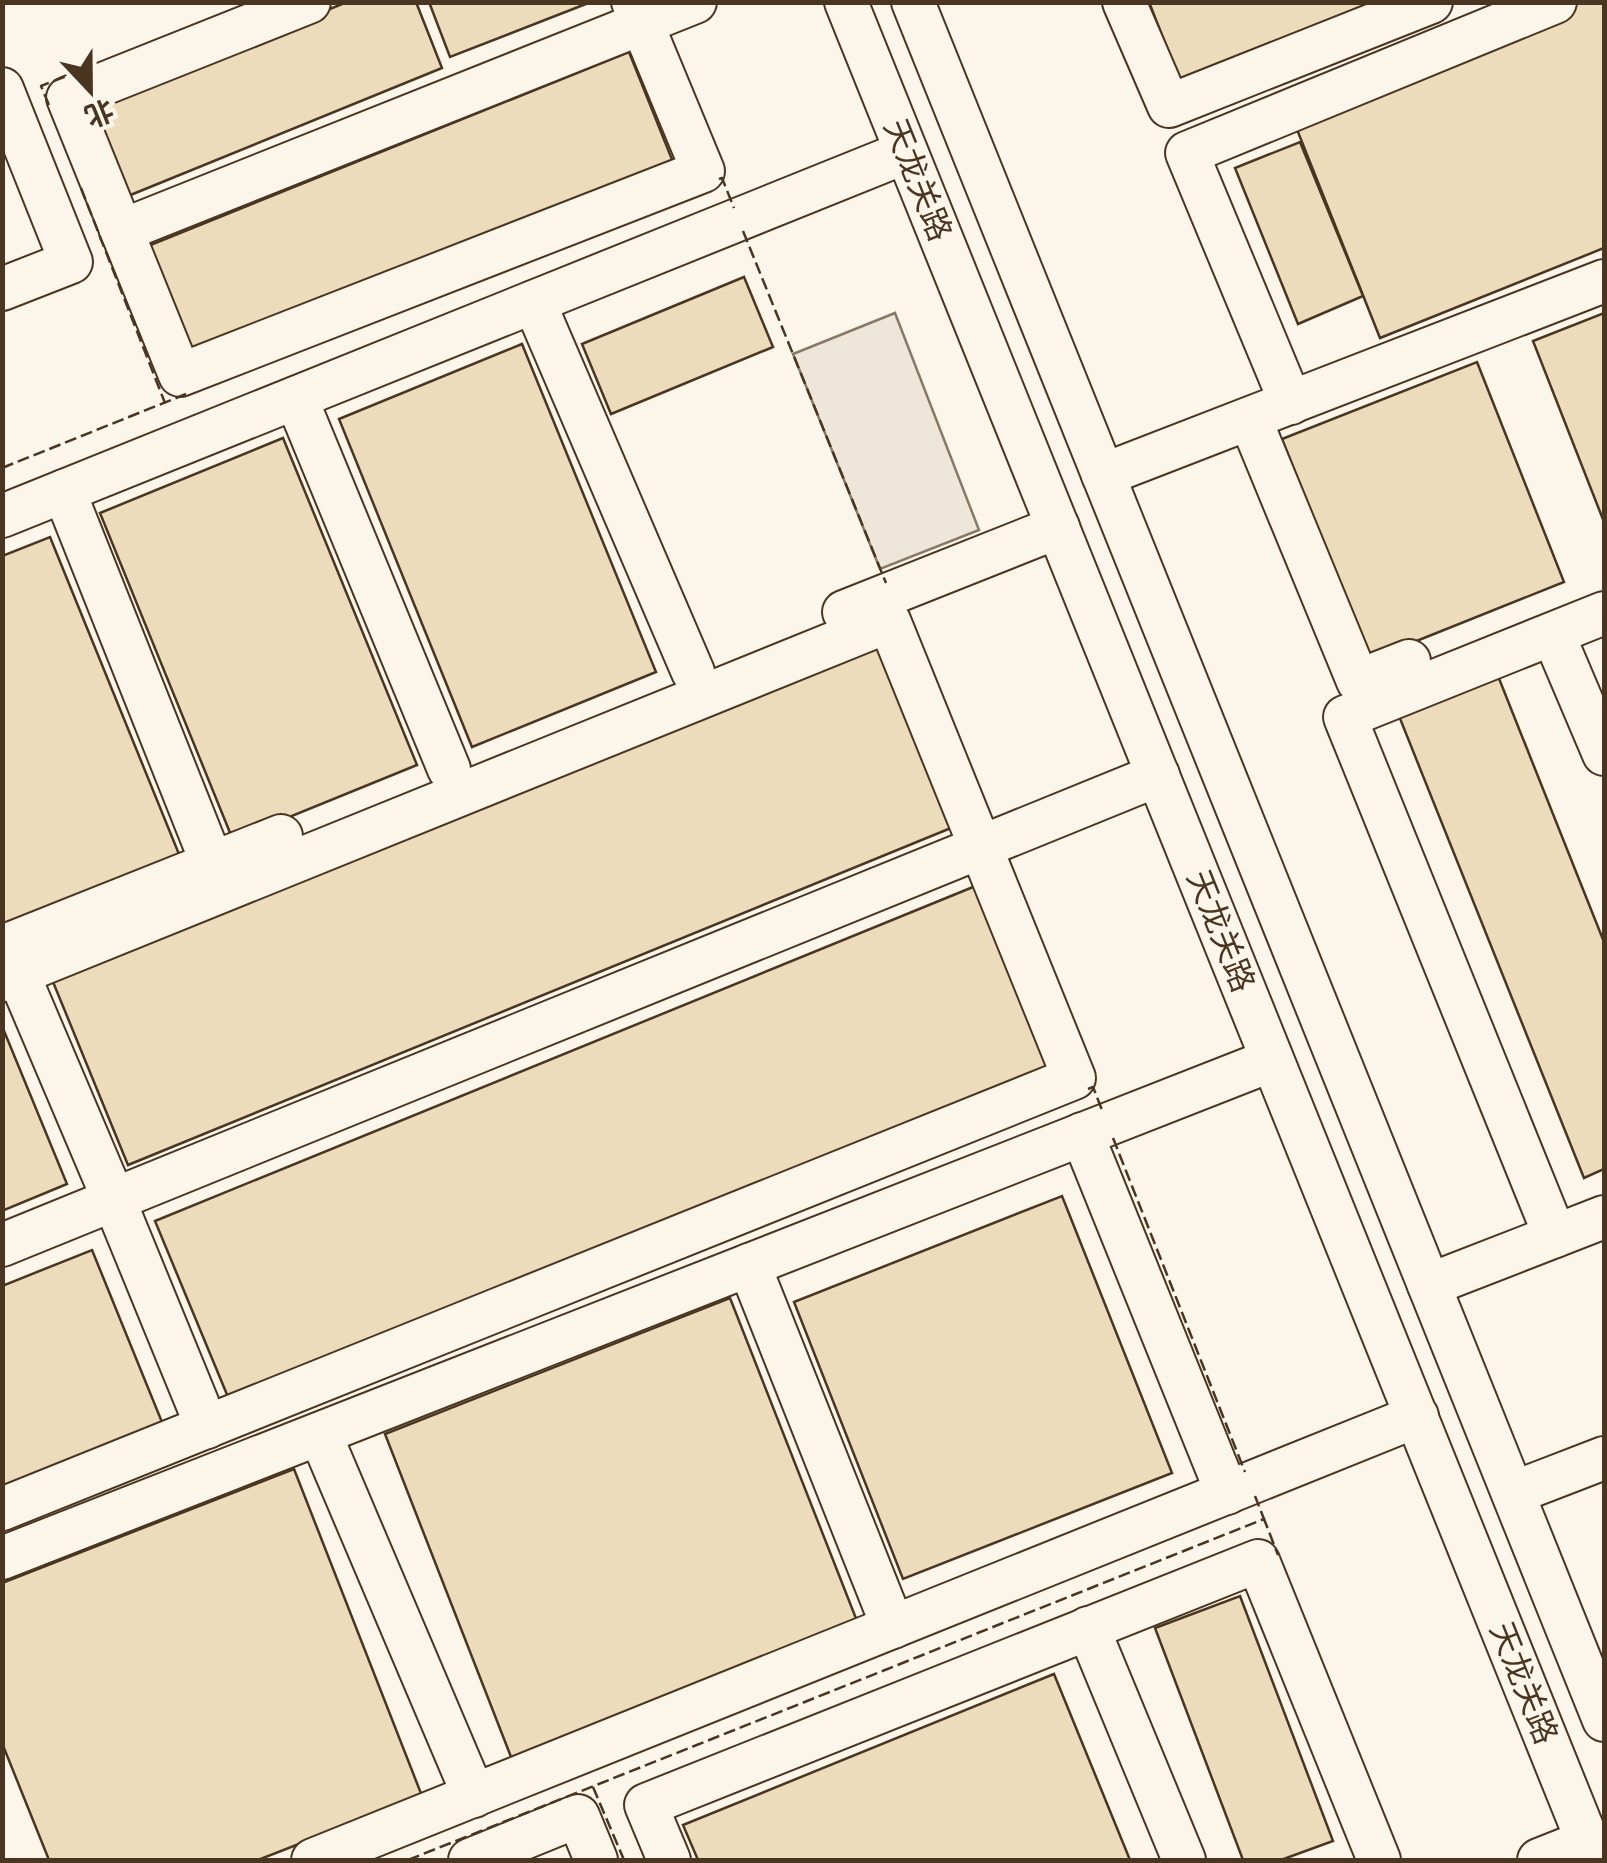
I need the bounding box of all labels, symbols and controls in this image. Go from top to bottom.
north arrow [40,40,140,140]
text: 北 [80,93,119,134]
street label: 天龙关路 [877,114,960,246]
street label: 天龙关路 [1180,865,1263,997]
street label: 天龙关路 [1483,1617,1566,1749]

